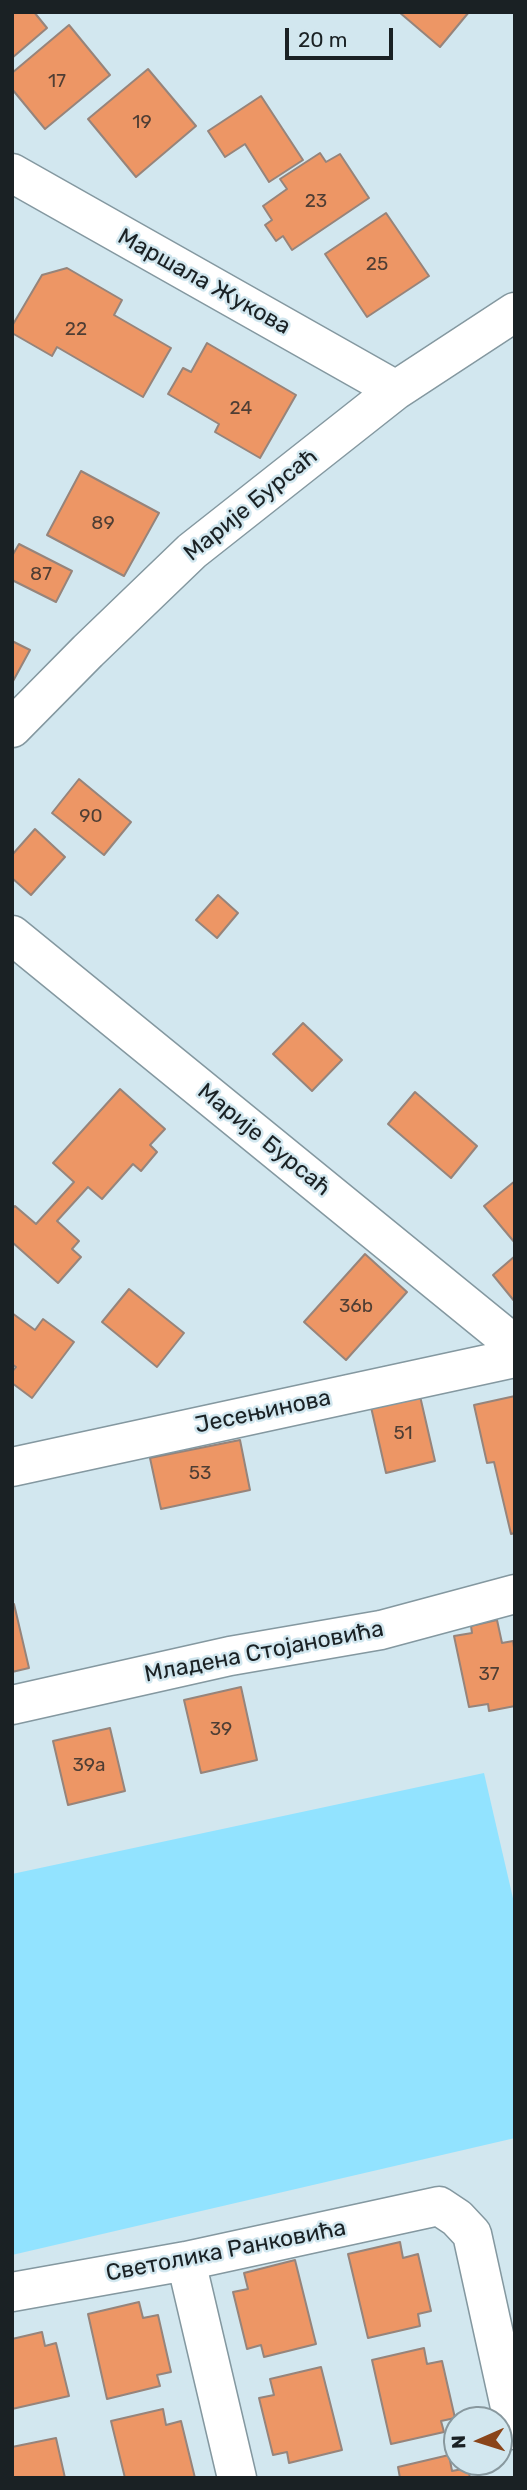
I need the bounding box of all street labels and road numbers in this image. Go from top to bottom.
street label: Маршала Жукова [113,223,295,341]
street label: Марије Бурсаћ [179,443,323,567]
street label: Марије Бурсаћ [192,1078,336,1202]
street label: Јесењинова [193,1384,333,1440]
street label: Младена Стојановића [142,1615,386,1689]
street label: Светолика Ранковића [104,2214,348,2288]

